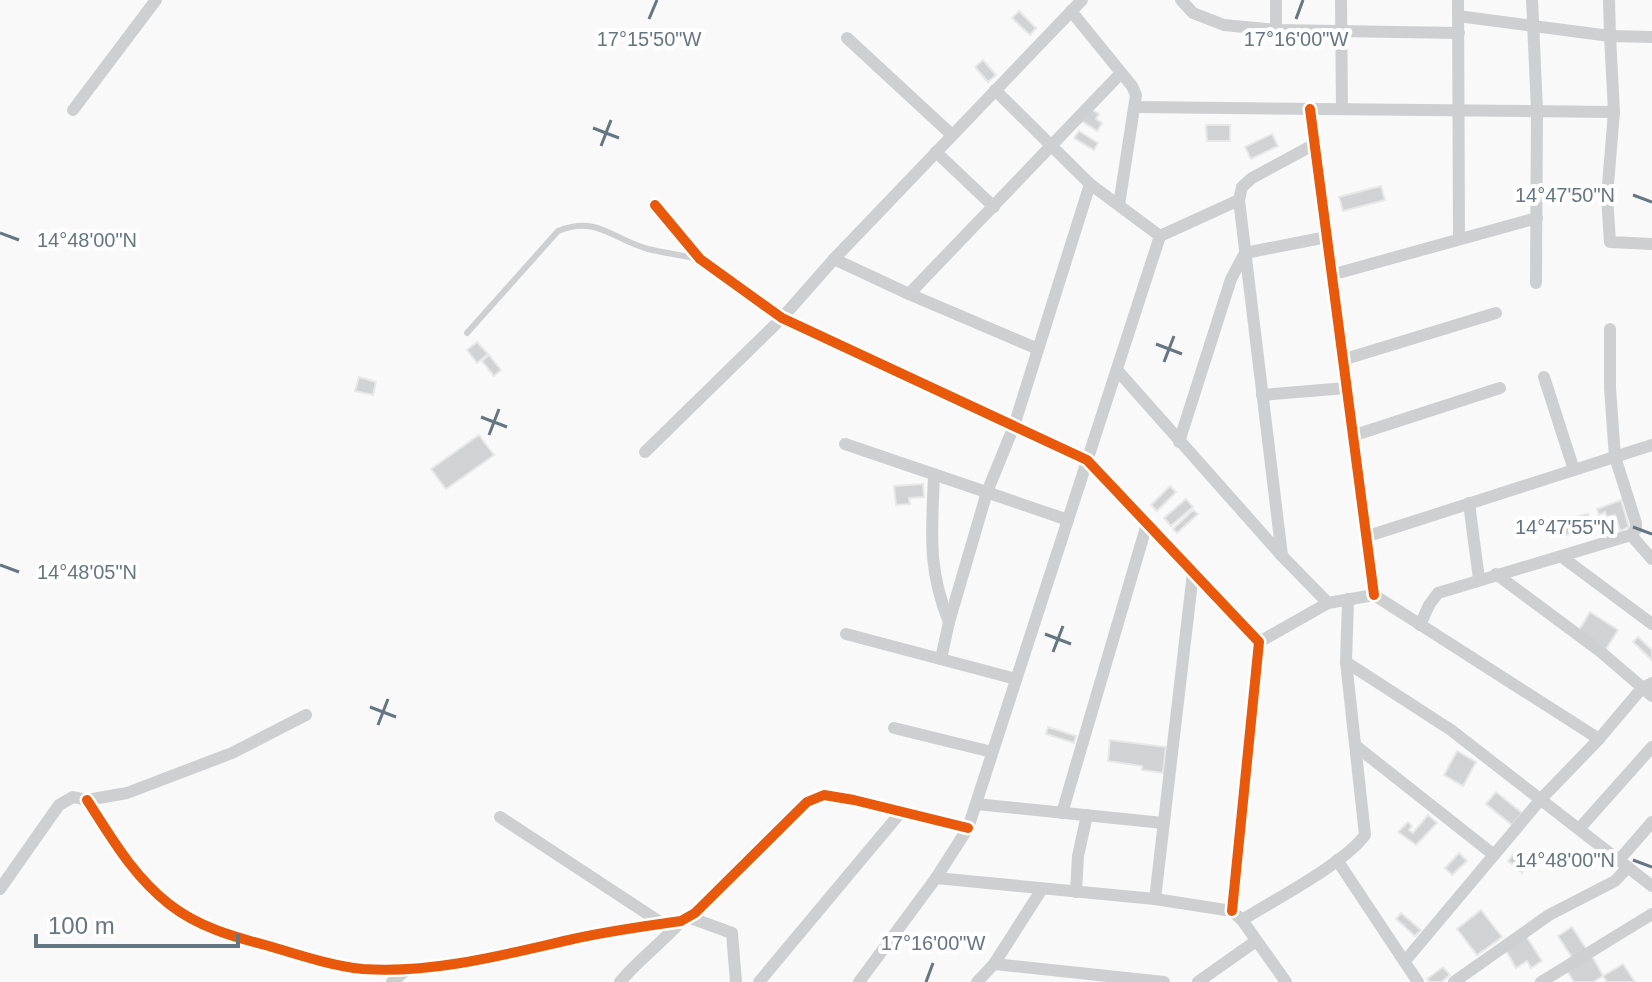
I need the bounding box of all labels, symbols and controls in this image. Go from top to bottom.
text: 17°15'50"W [597,28,701,50]
text: 17°16'00"W [1244,28,1348,50]
text: 14°47'50"N [1515,184,1615,206]
text: 14°48'00"N [37,229,137,251]
text: 14°47'55"N [1515,516,1615,538]
text: 14°48'05"N [37,561,137,583]
text: 14°48'00"N [1515,849,1615,871]
scale bar [36,898,238,948]
text: 100 m [48,912,115,939]
text: 17°16'00"W [881,932,985,954]

